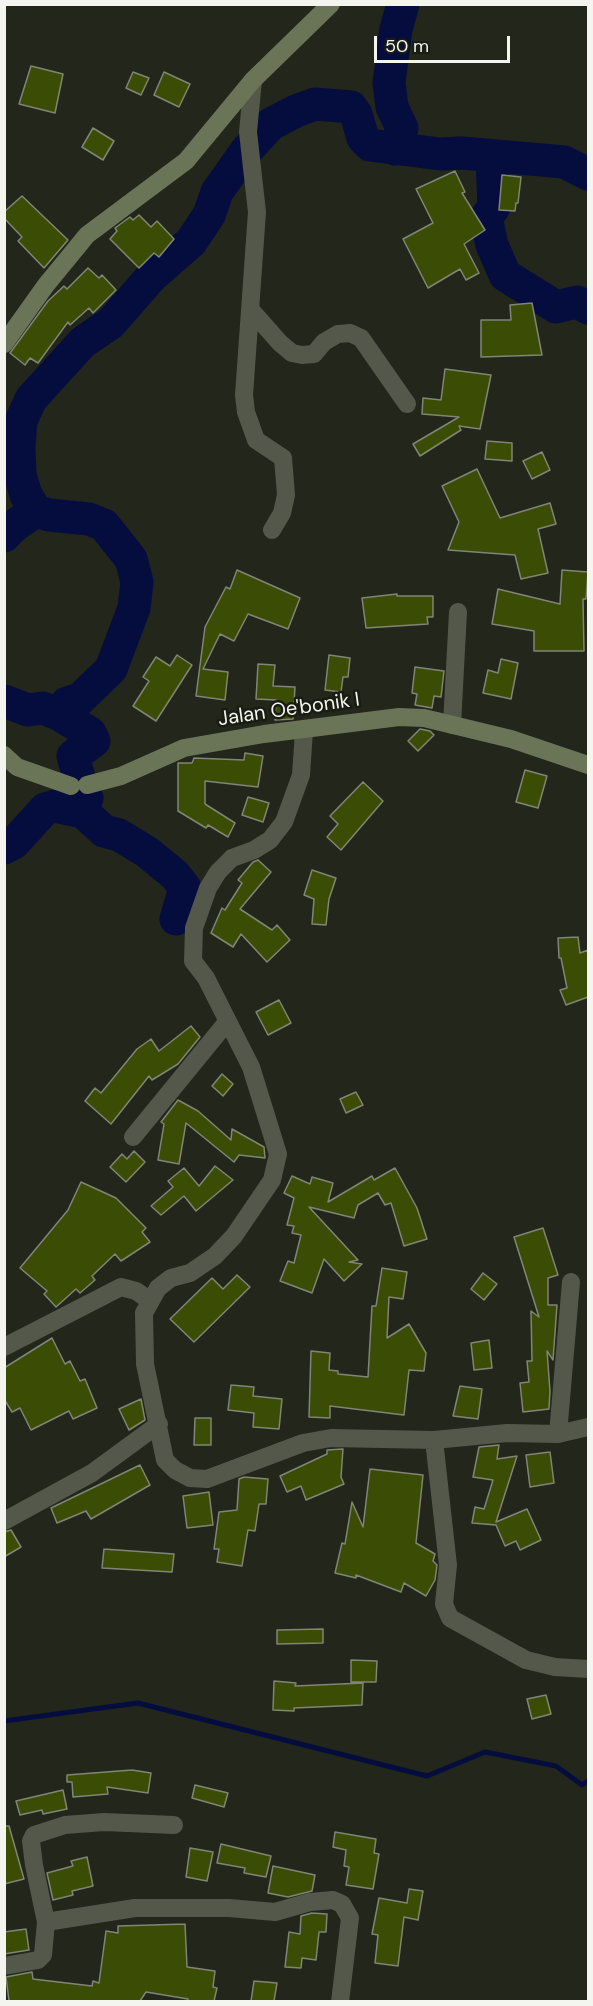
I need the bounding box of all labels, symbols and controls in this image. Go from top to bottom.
scale bar [377,24,514,62]
text: 50 m [385,34,429,58]
street label: Jalan Oe'bonik I [217,688,361,732]

